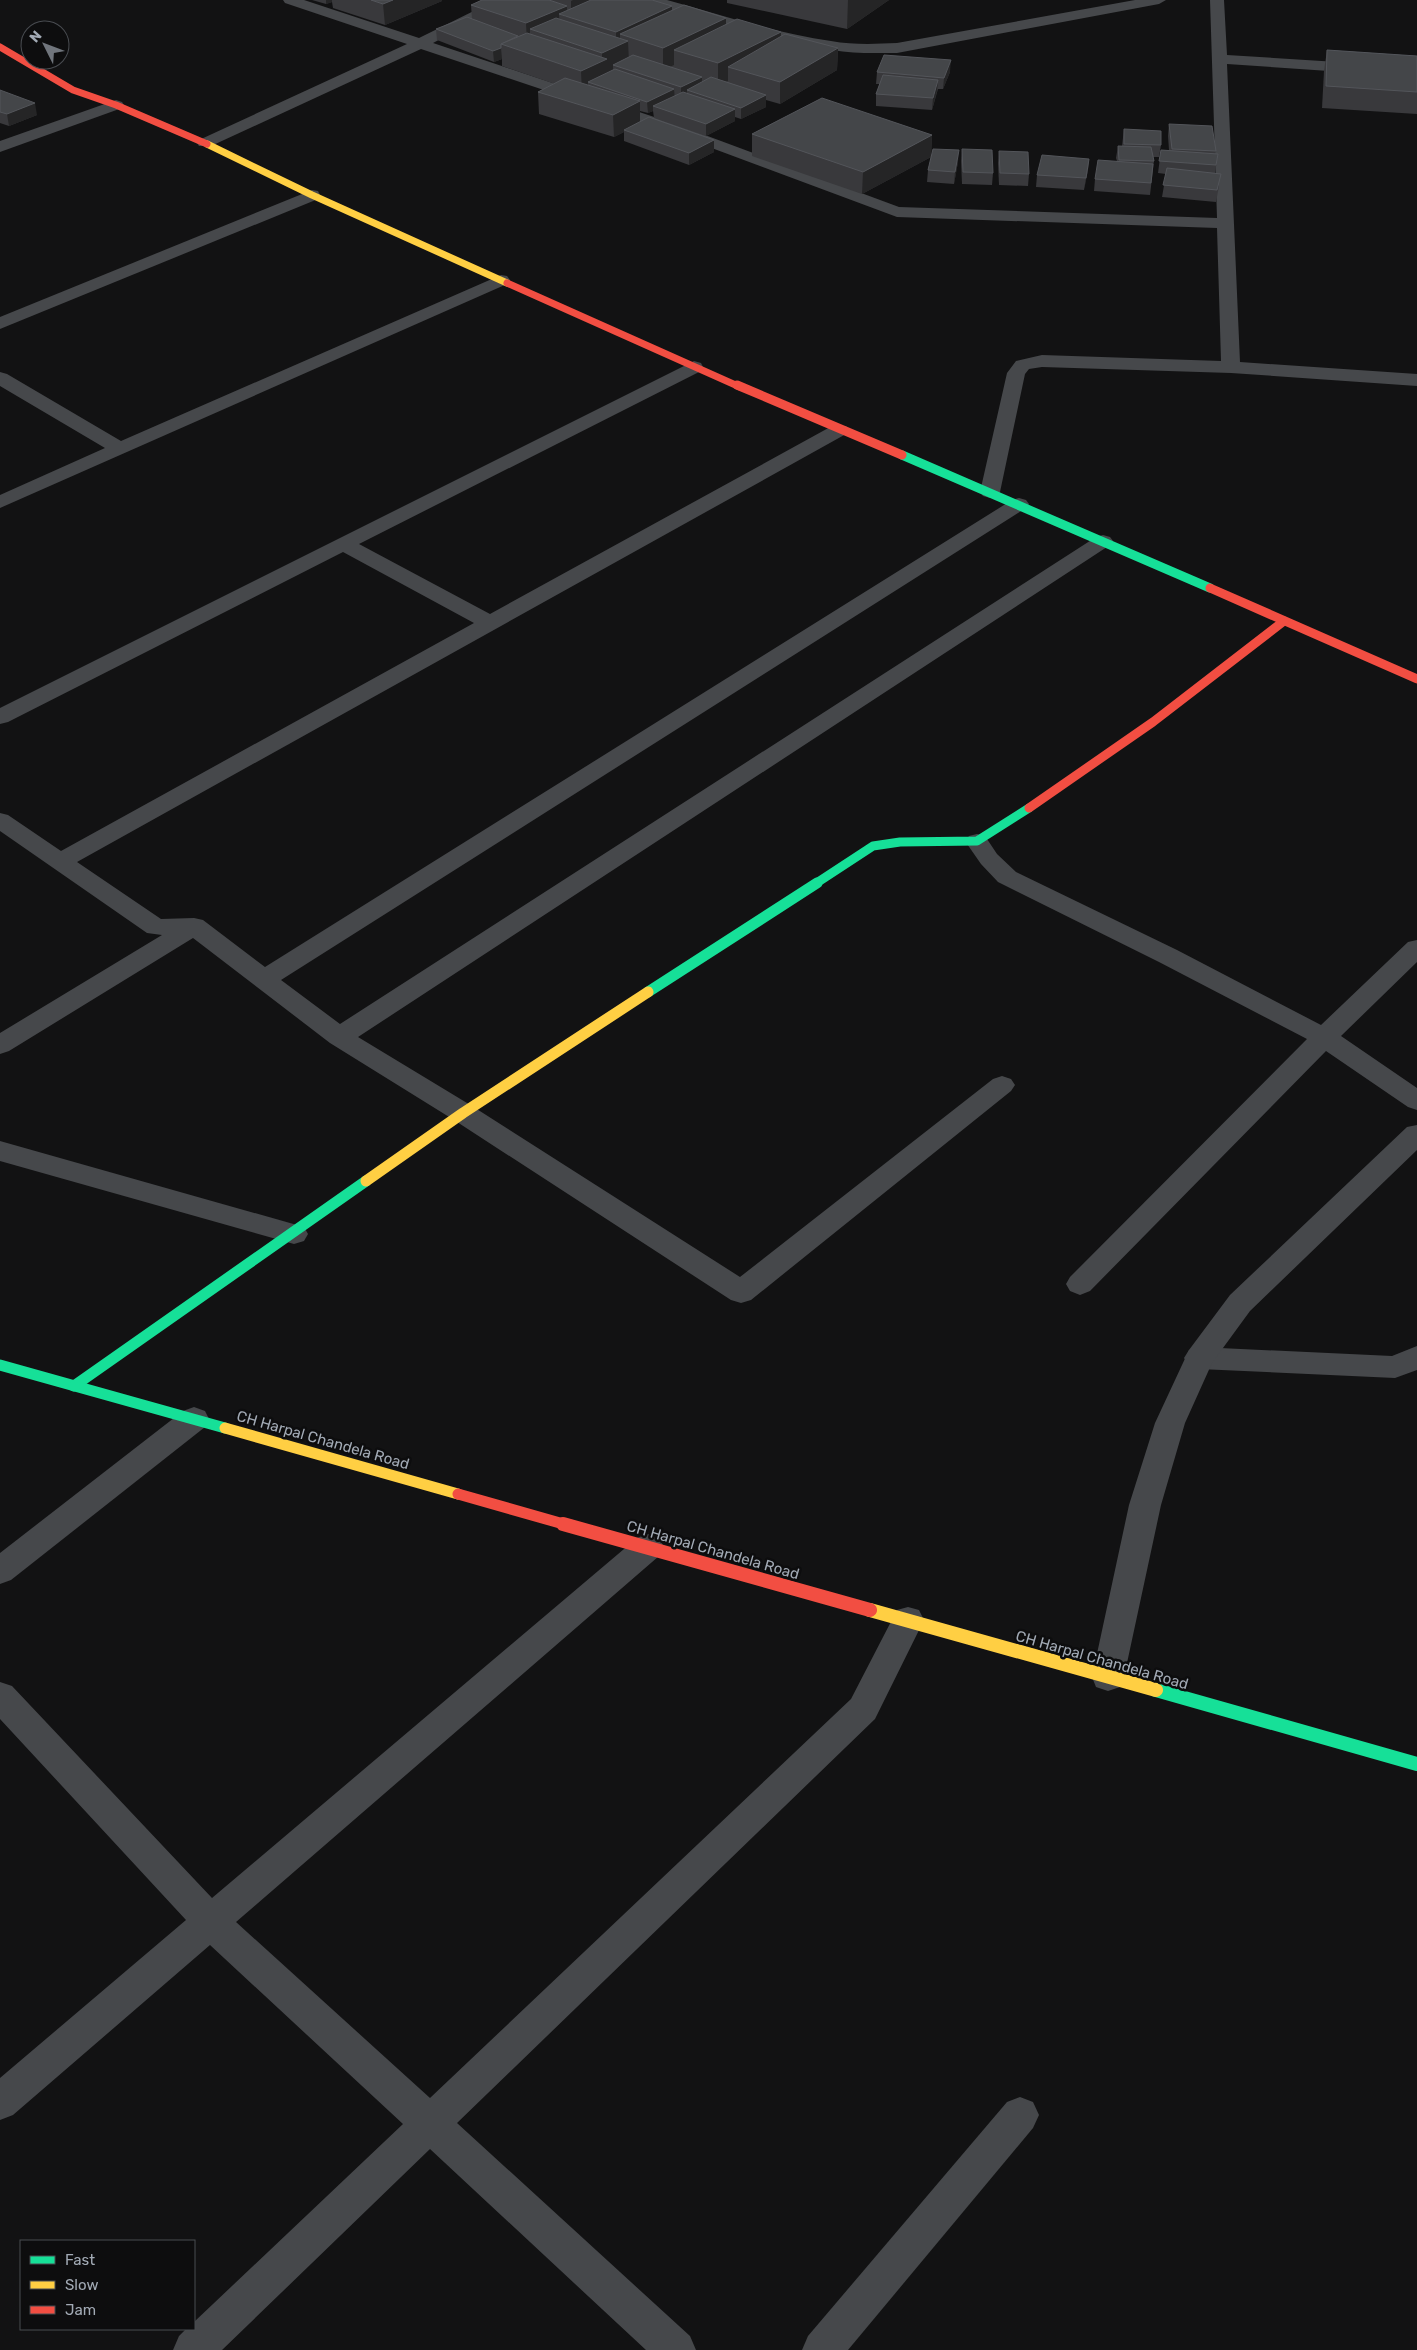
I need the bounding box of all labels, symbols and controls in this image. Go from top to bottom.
north arrow [20,20,70,70]
text: N [26,27,45,46]
street label: CH Harpal Chandela Road [235,1407,411,1473]
street label: CH Harpal Chandela Road [625,1517,801,1583]
street label: CH Harpal Chandela Road [1014,1627,1190,1693]
legend [20,2240,195,2330]
text: Fast [65,2251,95,2269]
text: Slow [65,2276,98,2294]
text: Jam [65,2301,96,2319]

